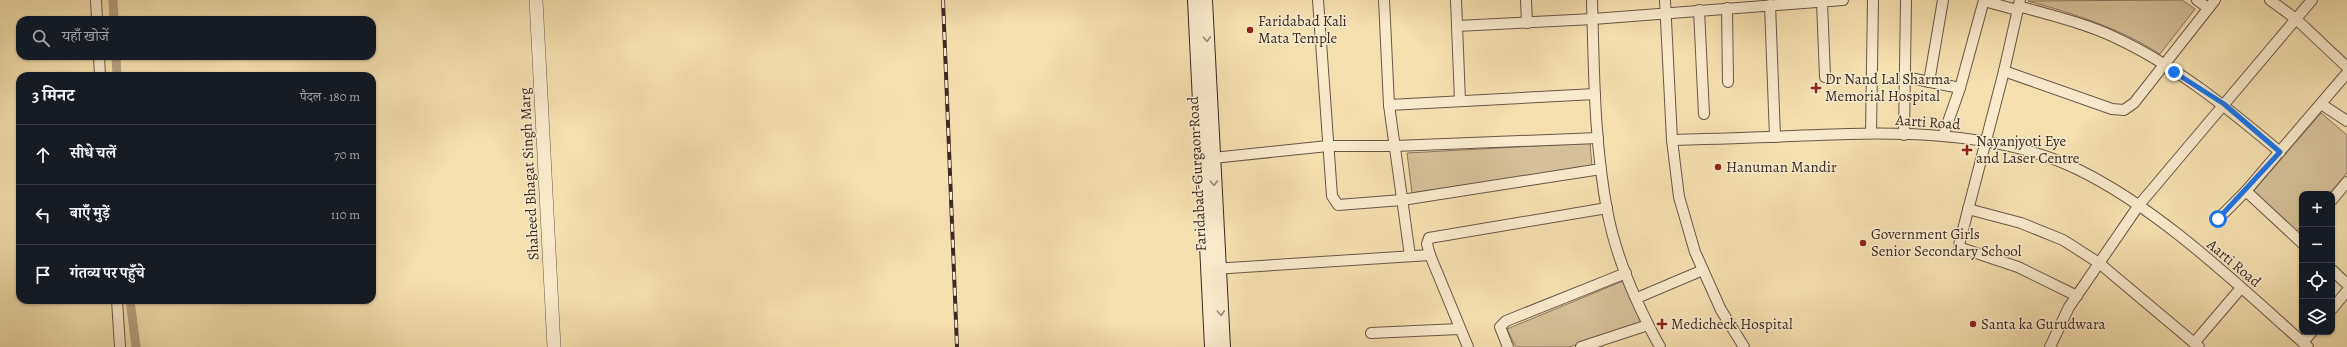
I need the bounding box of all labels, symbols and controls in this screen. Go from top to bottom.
place label: Faridabad Kali Mata Temple [1258,11,1347,48]
search box [16,16,376,60]
marker: Faridabad Kali Mata Temple [1245,25,1255,35]
text: यहाँ खोजें [62,26,109,46]
icon: search [30,27,52,49]
one-way arrow [1203,36,1211,42]
route end [2165,63,2183,81]
place label: Dr Nand Lal Sharma Memorial Hospital [1825,69,1950,106]
marker: Dr Nand Lal Sharma Memorial Hospital [1810,82,1822,94]
text: 3 मिनट [32,84,74,107]
street label: Shaheed Bhagat Singh Marg [514,87,544,261]
text: पैदल · 180 m [300,88,360,105]
street label: Faridabad-Gurgaon Road [1183,95,1211,252]
street label: Aarti Road [1894,110,1962,134]
place label: Nayanjyoti Eye and Laser Centre [1976,131,2080,168]
text: सीधे चलें [70,143,116,163]
icon: ahead [32,144,54,166]
marker: Nayanjyoti Eye and Laser Centre [1961,144,1973,156]
text: 70 m [334,146,360,163]
place label: Hanuman Mandir [1726,157,1837,177]
marker: Hanuman Mandir [1713,162,1723,172]
one-way arrow [1210,180,1219,186]
map controls [2299,191,2335,335]
button: + [2299,191,2335,227]
text: बाएँ मुड़ें [70,203,110,223]
icon: left [32,204,54,226]
text: 110 m [331,206,360,223]
route start [2209,210,2227,228]
place label: Government Girls Senior Secondary School [1871,224,2022,261]
button: − [2299,227,2335,263]
street label: Aarti Road [2202,234,2266,292]
marker: Government Girls Senior Secondary School [1858,238,1868,248]
text: गंतव्य पर पहुँचे [70,263,145,283]
button: locate [2299,263,2335,299]
icon: arrive [32,264,54,286]
button: layers [2299,299,2335,335]
one-way arrow [1216,310,1225,316]
place label: Medicheck Hospital [1671,314,1793,334]
place label: Santa ka Gurudwara [1981,314,2106,334]
marker: Medicheck Hospital [1656,318,1668,330]
marker: Santa ka Gurudwara [1968,319,1978,329]

